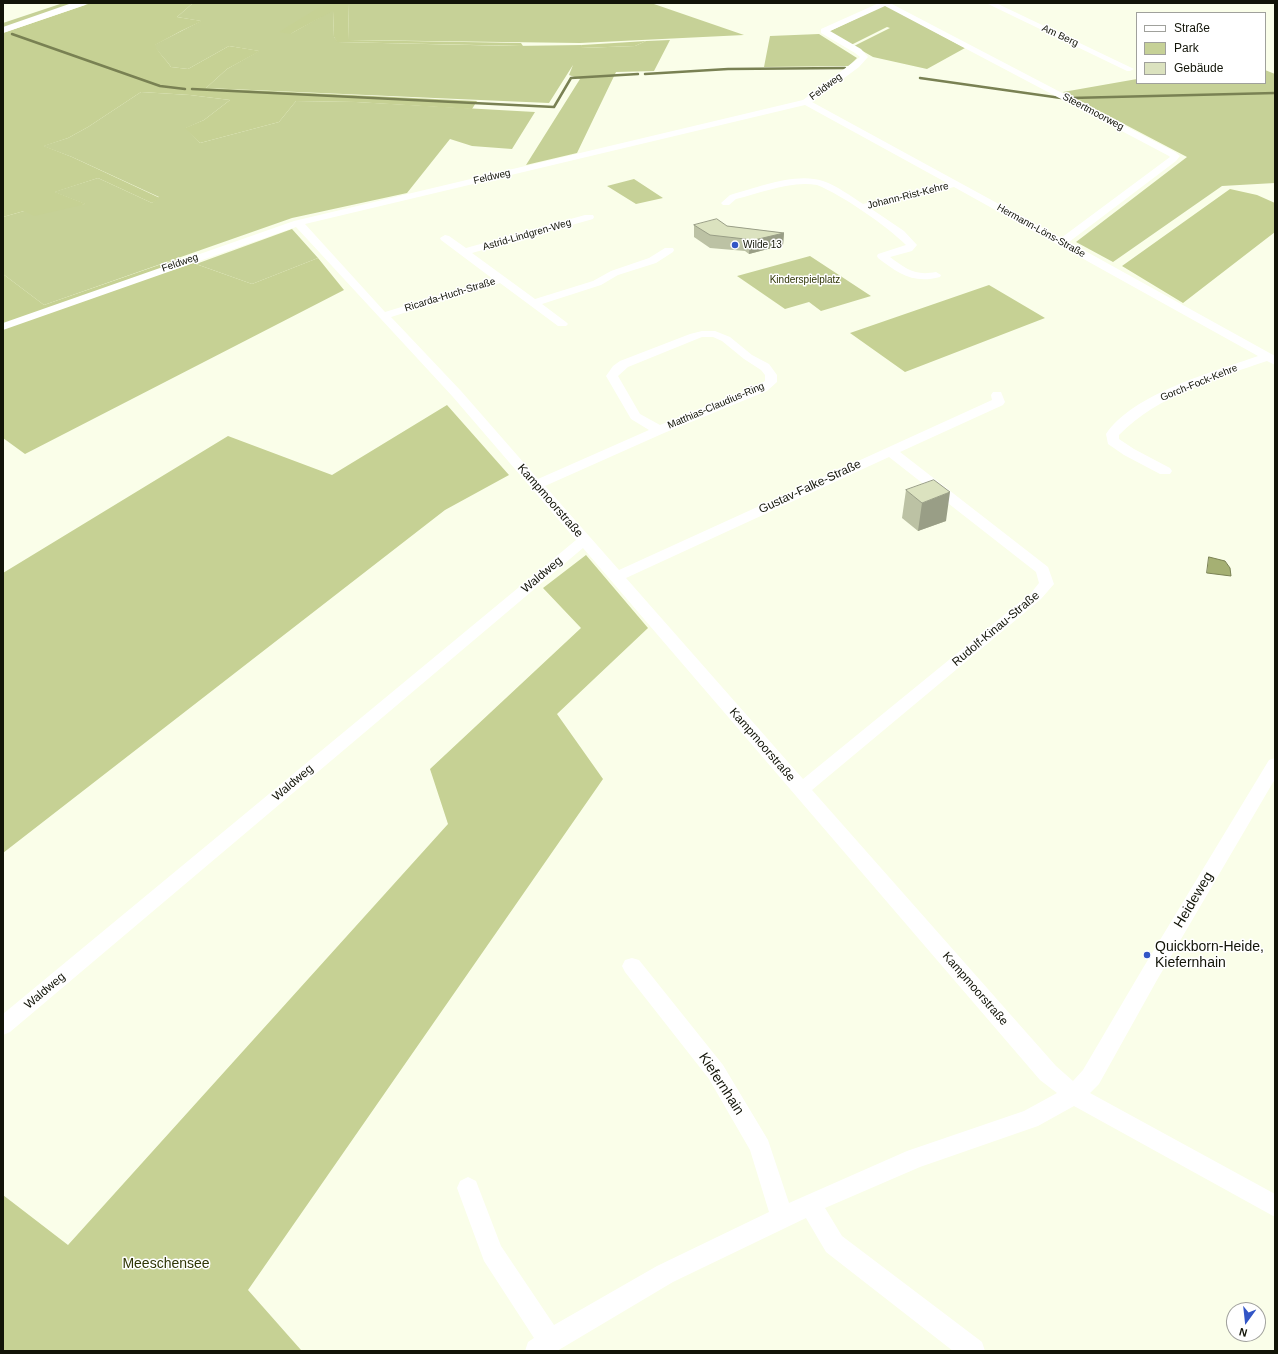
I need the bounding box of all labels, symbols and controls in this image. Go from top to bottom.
legend [1136,12,1266,84]
text: Straße [1174,21,1210,35]
street label: Am Berg [1040,22,1080,50]
text: Park [1174,41,1199,55]
text: Gebäude [1174,61,1223,75]
street label: Feldweg [807,71,845,103]
street label: Steertmoorweg [1060,91,1126,133]
street label: Feldweg [472,167,512,187]
street label: Johann-Rist-Kehre [866,180,950,212]
street label: Hermann-Löns-Straße [995,202,1087,260]
street label: Astrid-Lindgren-Weg [481,217,573,253]
place label: Wilde 13 [743,239,782,251]
marker: Wilde 13 [730,240,740,250]
street label: Feldweg [160,251,200,275]
park label: Kinderspielplatz [770,274,840,286]
street label: Ricarda-Huch-Straße [403,275,497,315]
street label: Gorch-Fock-Kehre [1159,362,1239,404]
street label: Matthias-Claudius-Ring [666,380,766,432]
street label: Gustav-Falke-Straße [756,457,864,517]
street label: Kampmoorstraße [514,461,586,541]
street label: Waldweg [519,554,565,596]
street label: Rudolf-Kinau-Straße [949,588,1043,670]
street label: Kampmoorstraße [726,705,798,785]
street label: Waldweg [270,762,316,804]
street label: Heideweg [1171,869,1217,931]
place label: Quickborn-Heide, Kiefernhain [1155,939,1264,972]
street label: Kampmoorstraße [939,949,1011,1029]
marker: Quickborn-Heide, Kiefernhain [1142,950,1152,960]
street label: Waldweg [22,970,68,1012]
street label: Kiefernhain [695,1050,747,1118]
park label: Meeschensee [122,1256,210,1272]
north arrow [1226,1302,1266,1342]
text: N [1238,1326,1249,1339]

